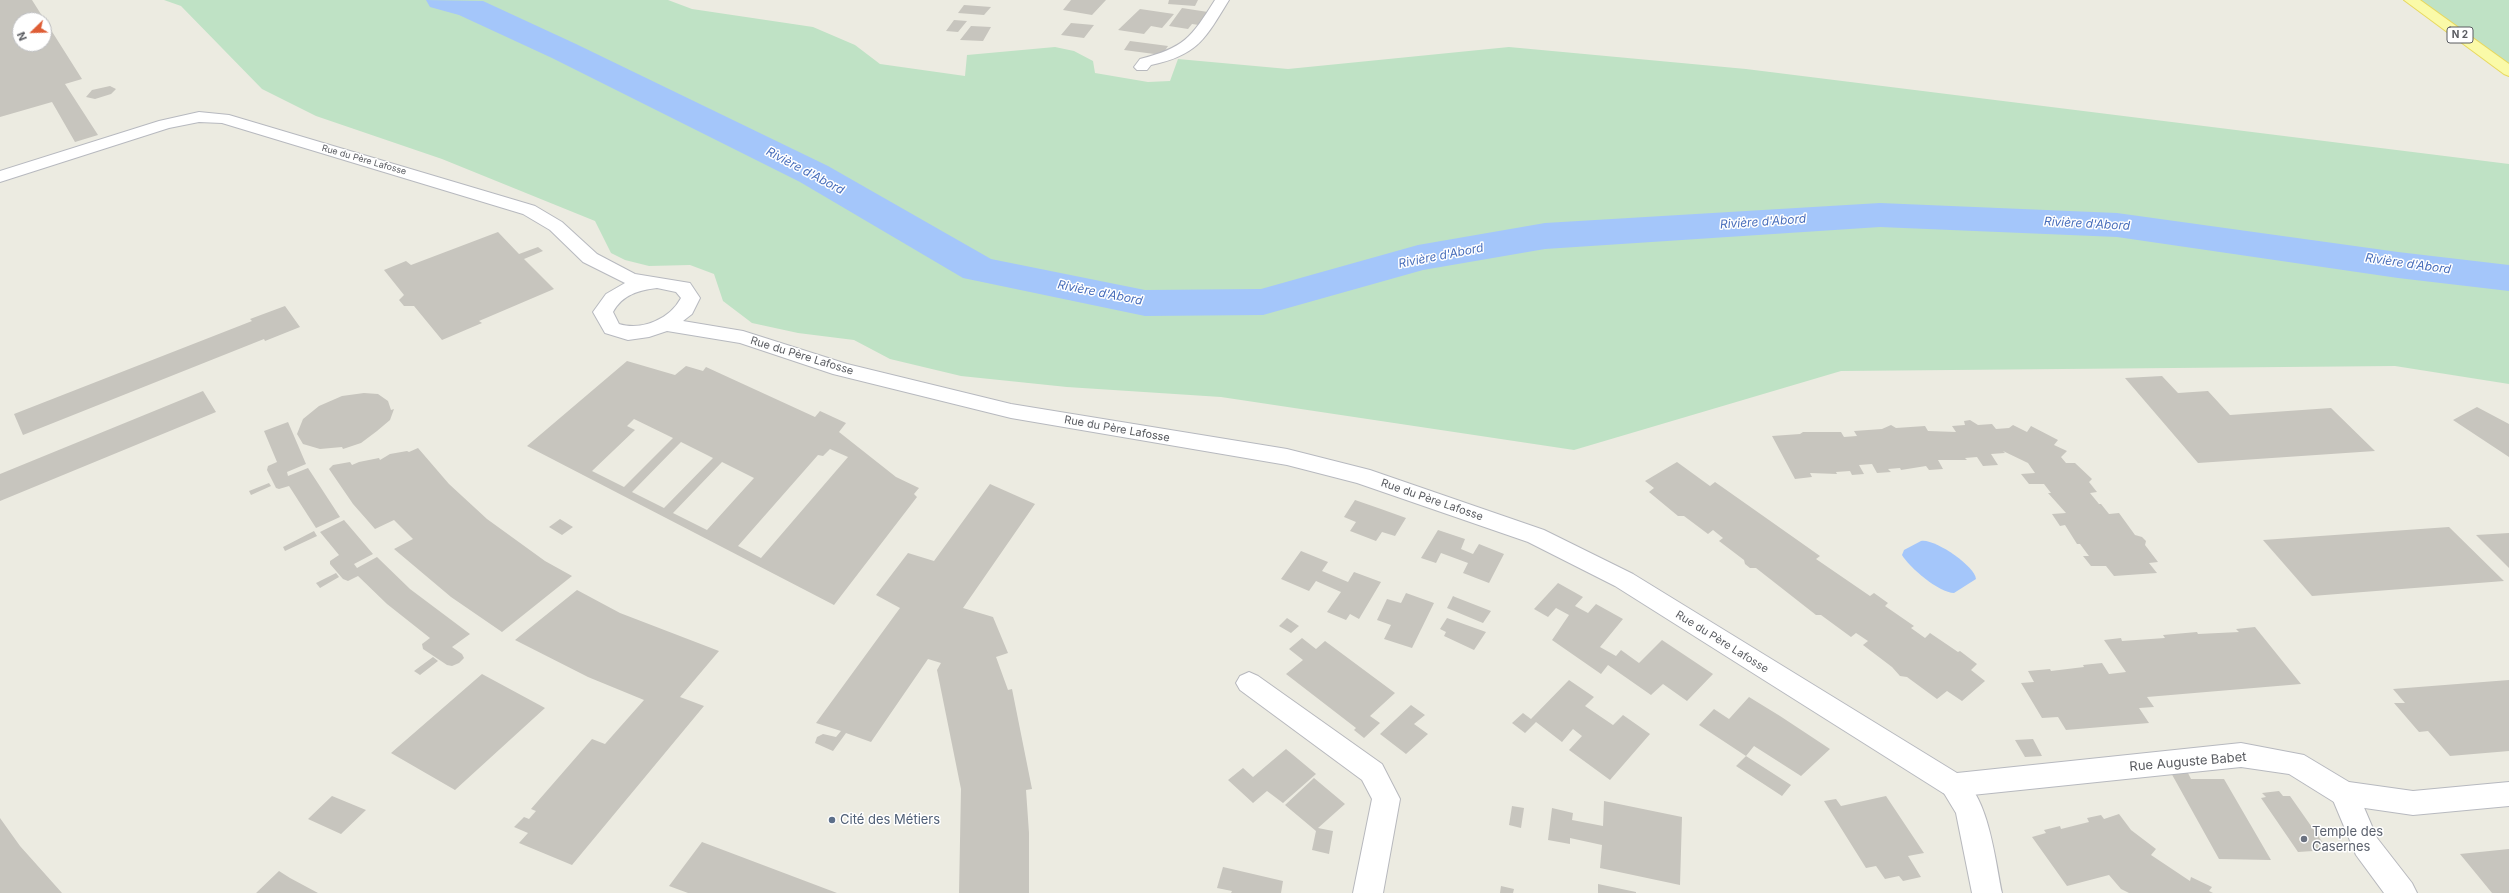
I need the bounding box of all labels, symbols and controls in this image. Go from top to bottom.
north arrow [12,12,52,52]
road number: N 2 [2447,27,2473,43]
text: N [14,30,30,43]
street label: Rue du Père Lafosse [320,143,408,177]
water label: Rivière d'Abord [764,144,846,198]
water label: Rivière d'Abord [1719,212,1807,232]
water label: Rivière d'Abord [2044,215,2130,233]
water label: Rivière d'Abord [1397,241,1485,271]
water label: Rivière d'Abord [2364,251,2452,277]
water label: Rivière d'Abord [1056,278,1144,308]
street label: Rue du Père Lafosse [749,334,855,378]
street label: Rue du Père Lafosse [1063,413,1171,445]
street label: Rue du Père Lafosse [1379,476,1485,524]
street label: Rue du Père Lafosse [1673,608,1771,676]
street label: Rue Auguste Babet [2129,749,2247,775]
place label: Cité des Métiers [840,812,940,828]
marker: Cité des Métiers [827,815,837,825]
place label: Temple des Casernes [2312,824,2383,855]
marker: Temple des Casernes [2299,834,2309,844]

